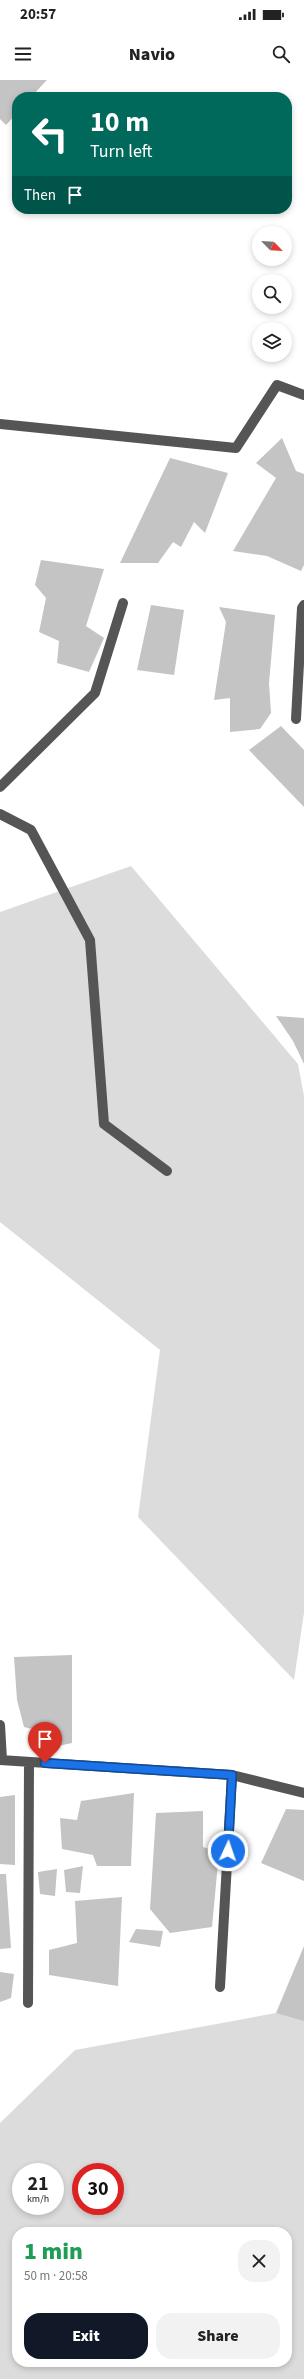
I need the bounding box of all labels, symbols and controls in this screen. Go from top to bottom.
text: 20:57 [20,4,56,25]
text: Navio [129,42,175,67]
icon: menu [12,43,34,65]
icon: search [270,43,292,65]
text: 10 m [90,102,149,142]
icon: left [24,108,76,160]
text: Turn left [90,139,152,164]
icon: arrive [64,184,86,206]
text: Then [24,185,56,206]
north arrow [252,226,292,266]
map controls [252,226,292,362]
button: search [252,274,292,314]
button: layers [252,322,292,362]
pin [28,1722,62,1763]
icon: arrive [34,1728,56,1750]
position arrow [207,1830,249,1872]
speed limit sign: 30 [72,2163,124,2215]
text: 21 [27,2170,49,2198]
text: km/h [27,2192,49,2206]
text: 1 min [24,2234,83,2269]
button: close [238,2240,280,2282]
text: 50 m · 20:58 [24,2267,88,2285]
button: Exit [24,2313,148,2359]
button: Share [156,2313,280,2359]

